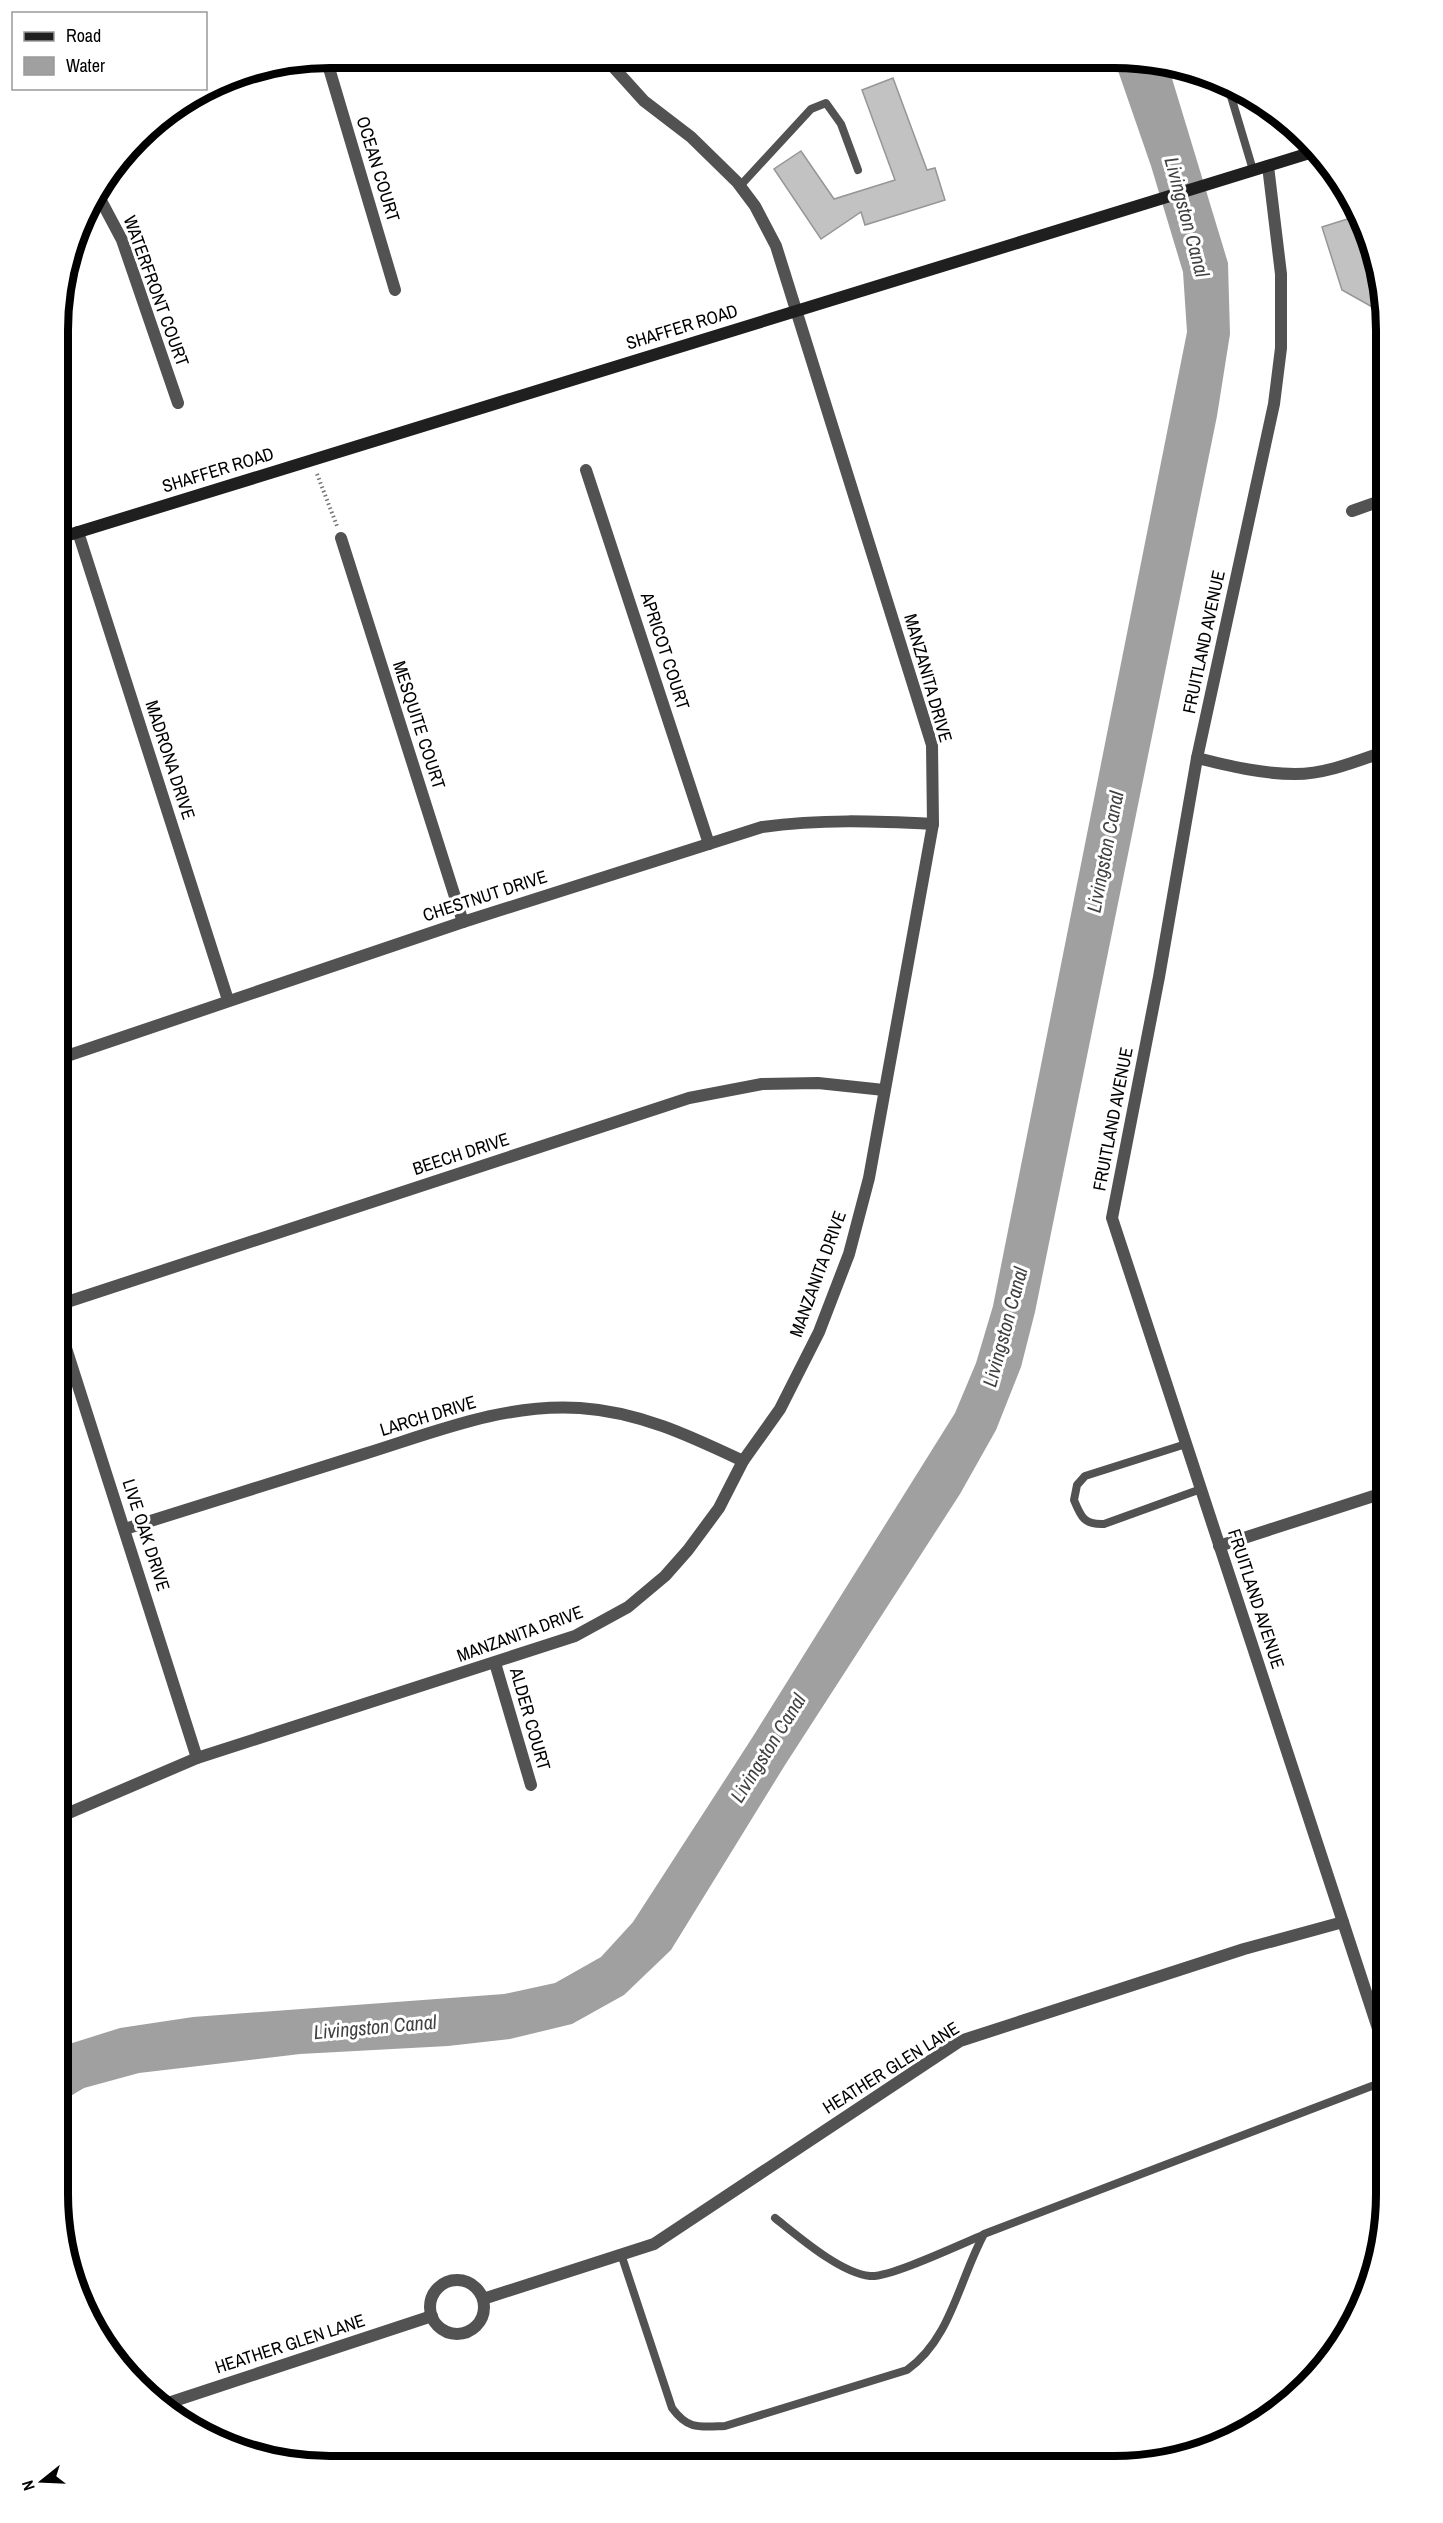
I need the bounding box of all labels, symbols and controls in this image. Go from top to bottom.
legend [12,12,207,90]
text: Road [66,23,101,48]
text: Water [66,53,105,78]
street label: OCEAN COURT [351,113,406,225]
water label: Livingston Canal [1159,154,1217,280]
street label: WATERFRONT COURT [118,212,195,370]
street label: SHAFFER ROAD [623,298,741,355]
street label: SHAFFER ROAD [159,441,277,498]
street label: FRUITLAND AVENUE [1176,568,1231,716]
street label: APRICOT COURT [634,588,696,713]
street label: MANZANITA DRIVE [898,611,959,745]
street label: MESQUITE COURT [387,658,452,792]
street label: MADRONA DRIVE [139,697,201,823]
water label: Livingston Canal [1080,789,1130,915]
street label: CHESTNUT DRIVE [419,864,550,927]
street label: FRUITLAND AVENUE [1086,1045,1139,1193]
street label: BEECH DRIVE [409,1126,512,1181]
street label: MANZANITA DRIVE [783,1207,852,1340]
water label: Livingston Canal [976,1264,1034,1390]
street label: LARCH DRIVE [377,1389,479,1442]
street label: LIVE OAK DRIVE [117,1476,176,1594]
street label: FRUITLAND AVENUE [1222,1526,1291,1672]
street label: MANZANITA DRIVE [453,1599,586,1668]
street label: ALDER COURT [504,1664,557,1773]
water label: Livingston Canal [724,1688,812,1807]
water label: Livingston Canal [312,2008,438,2045]
street label: HEATHER GLEN LANE [818,2016,964,2120]
street label: HEATHER GLEN LANE [212,2307,368,2380]
north arrow [12,2451,72,2511]
text: N [16,2478,40,2494]

